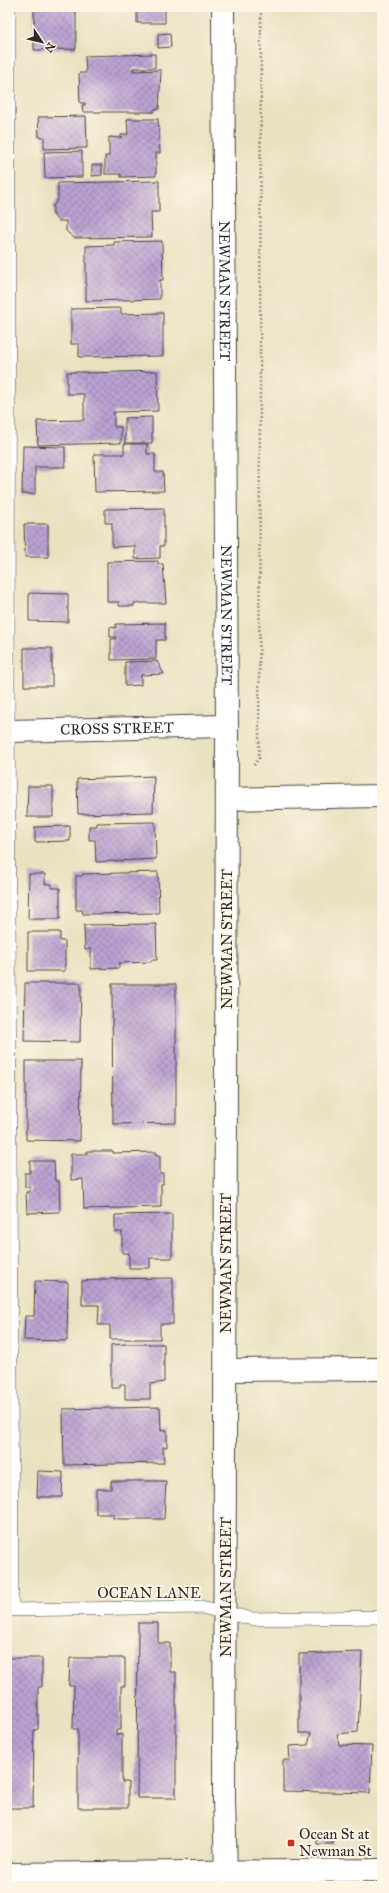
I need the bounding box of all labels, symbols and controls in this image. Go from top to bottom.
north arrow [22,22,62,62]
text: N [41,40,58,56]
street label: NEWMAN STREET [215,221,234,361]
street label: NEWMAN STREET [217,545,236,685]
street label: CROSS STREET [60,718,174,739]
street label: NEWMAN STREET [218,869,236,1009]
street label: NEWMAN STREET [217,1193,235,1333]
street label: NEWMAN STREET [217,1517,235,1657]
street label: OCEAN LANE [97,1584,201,1602]
place label: Ocean St at Newman St [299,1825,372,1860]
marker: Ocean St at Newman St [286,1838,296,1848]

